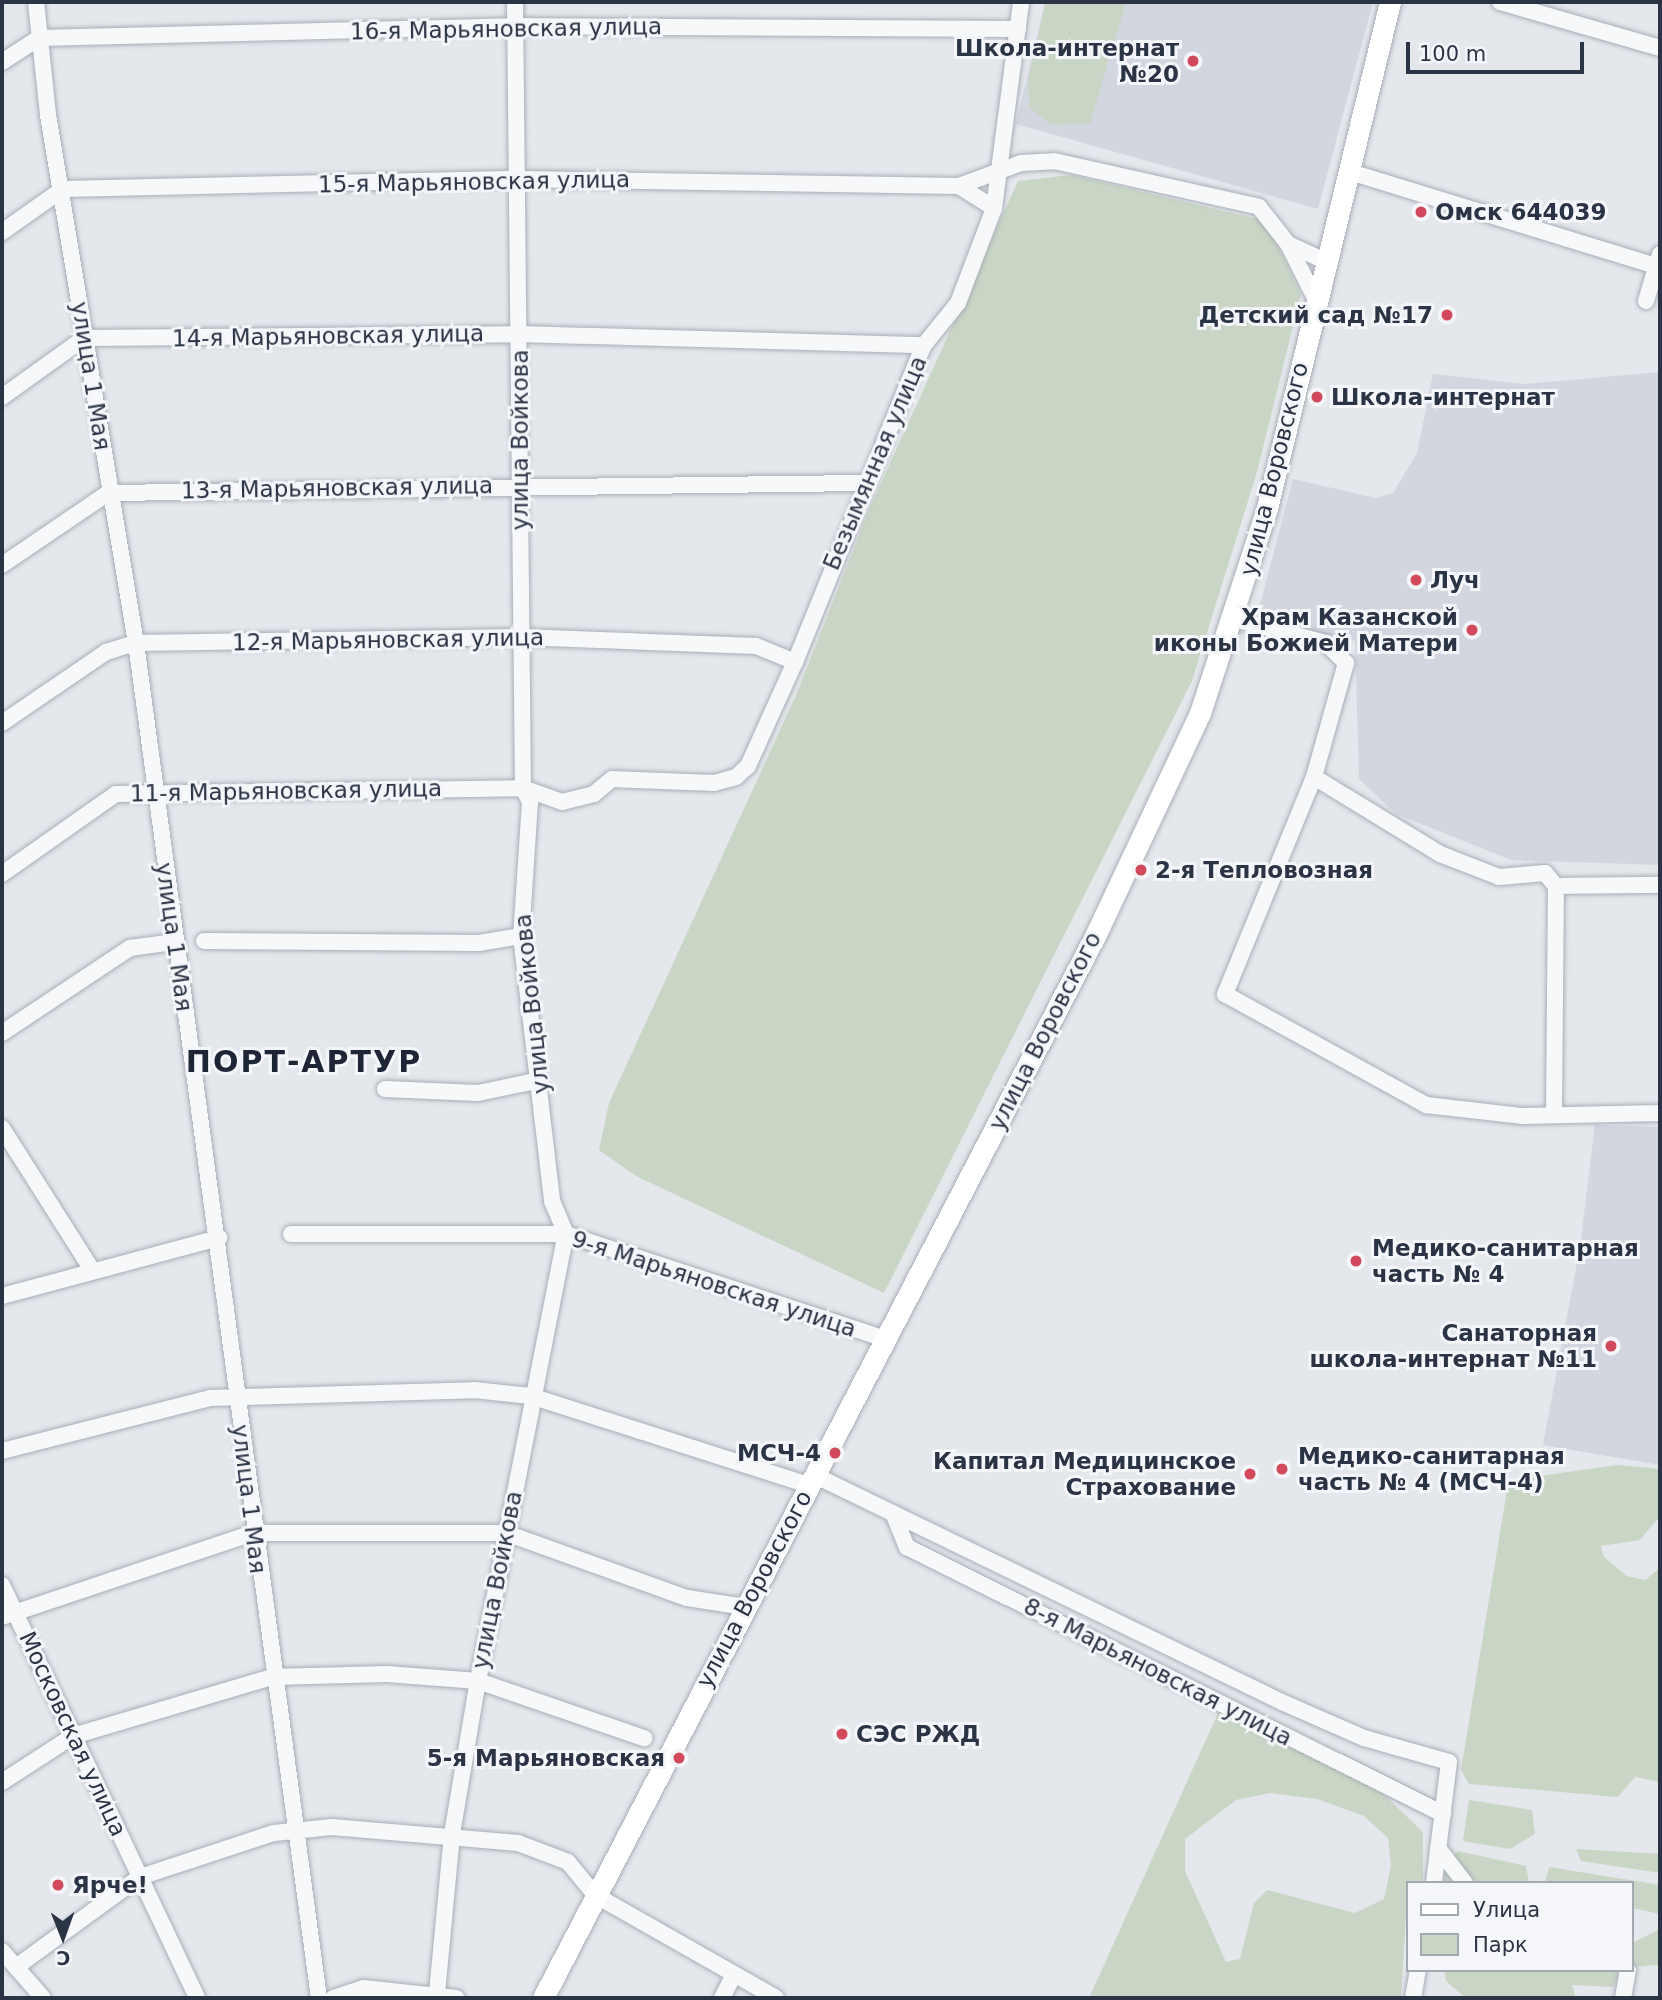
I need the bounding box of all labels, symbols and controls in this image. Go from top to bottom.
street label: 16-я Марьяновская улица [350,12,662,46]
scale bar [1410,28,1588,72]
place label: Школа-интернат №20 [955,34,1179,88]
text: 100 m [1419,42,1486,66]
marker: Школа-интернат №20 [1185,53,1201,69]
street label: 15-я Марьяновская улица [318,165,630,199]
place label: Омск 644039 [1435,198,1607,226]
marker: Омск 644039 [1413,204,1429,220]
street label: улица 1 Мая [66,300,116,452]
place label: Детский сад №17 [1199,301,1433,329]
marker: Детский сад №17 [1439,307,1455,323]
street label: 14-я Марьяновская улица [172,319,484,353]
street label: улица Войкова [506,350,534,530]
street label: Безымянная улица [817,352,933,574]
street label: улица Воровского [1234,359,1314,579]
place label: Школа-интернат [1331,383,1555,411]
marker: Школа-интернат [1309,389,1325,405]
street label: 13-я Марьяновская улица [181,471,493,505]
place label: Луч [1430,566,1480,594]
marker: Луч [1408,572,1424,588]
place label: Храм Казанской иконы Божией Матери [1154,603,1458,657]
marker: Храм Казанской иконы Божией Матери [1464,622,1480,638]
street label: 12-я Марьяновская улица [232,623,544,657]
street label: 11-я Марьяновская улица [130,774,442,808]
place label: 2-я Тепловозная [1155,856,1373,884]
street label: улица 1 Мая [150,861,198,1013]
marker: 2-я Тепловозная [1133,862,1149,878]
street label: улица Войкова [509,913,555,1095]
street label: улица Воровского [983,927,1107,1135]
district label: ПОРТ-АРТУР [187,1044,421,1080]
street label: 9-я Марьяновская улица [568,1225,860,1343]
place label: Медико-санитарная часть № 4 [1372,1234,1639,1288]
marker: Медико-санитарная часть № 4 [1346,1251,1366,1271]
place label: Санаторная школа-интернат №11 [1309,1319,1597,1373]
marker: Санаторная школа-интернат №11 [1603,1338,1619,1354]
street label: улица 1 Мая [226,1423,272,1575]
place label: МСЧ-4 [737,1439,821,1467]
place label: Медико-санитарная часть № 4 (МСЧ-4) [1298,1442,1565,1496]
marker: МСЧ-4 [827,1445,843,1461]
place label: Капитал Медицинское Страхование [933,1447,1236,1501]
marker: Медико-санитарная часть № 4 (МСЧ-4) [1272,1459,1292,1479]
marker: Капитал Медицинское Страхование [1242,1466,1258,1482]
street label: улица Воровского [690,1486,818,1692]
street label: улица Войкова [466,1489,528,1671]
street label: 8-я Марьяновская улица [1019,1592,1297,1752]
street label: Московская улица [13,1627,133,1841]
place label: СЭС РЖД [856,1720,980,1748]
marker: СЭС РЖД [834,1726,850,1742]
place label: 5-я Марьяновская [427,1744,665,1772]
marker: 5-я Марьяновская [671,1750,687,1766]
place label: Ярче! [72,1871,148,1899]
marker: Ярче! [50,1877,66,1893]
legend [1406,1881,1634,1972]
text: Улица [1473,1898,1540,1922]
north arrow [28,1902,98,1972]
text: Парк [1473,1933,1528,1957]
text: С [56,1947,71,1969]

